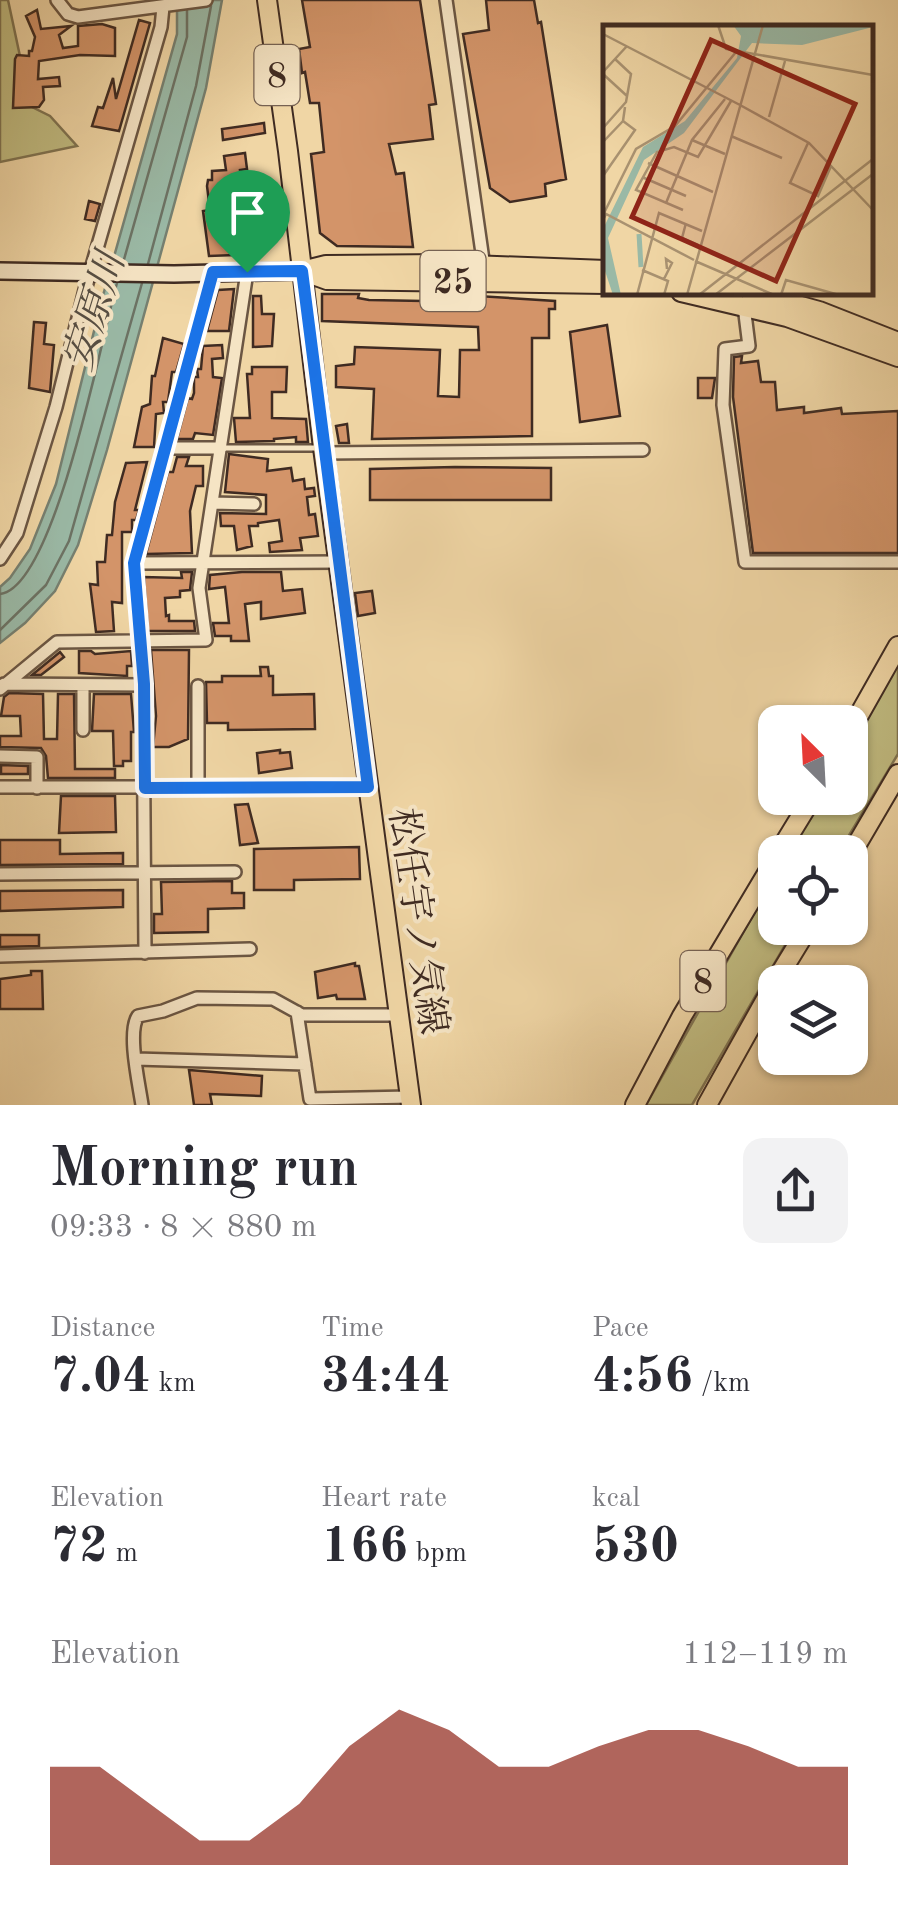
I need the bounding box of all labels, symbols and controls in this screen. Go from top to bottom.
inset map [603,25,873,295]
road number: 8 [254,45,300,105]
pin [205,170,290,273]
icon: arrive [220,185,275,240]
water label: 安原川 [56,244,135,375]
road number: 25 [420,251,486,311]
north arrow [758,705,868,815]
map controls [758,705,868,1075]
street label: 松任宇ノ気線 [381,805,455,1037]
button: locate [758,835,868,945]
road number: 8 [680,951,726,1011]
button: layers [758,965,868,1075]
button: share [743,1138,848,1243]
text: Morning run [50,1143,359,1198]
text: 09:33 · 8 × 880 m [50,1212,317,1244]
text: Distance [50,1315,155,1343]
text: Time [321,1315,384,1343]
text: Pace [592,1315,649,1343]
text: 7.04 [50,1353,151,1403]
text: 34:44 [321,1353,451,1403]
text: 4:56 [592,1353,693,1403]
text: km [151,1370,196,1398]
text: /km [693,1370,750,1398]
text: Elevation [50,1485,164,1513]
text: Heart rate [321,1485,447,1513]
text: kcal [592,1485,640,1513]
text: 72 [50,1523,108,1573]
text: 166 [321,1523,408,1573]
text: 530 [592,1523,679,1573]
text: m [108,1540,138,1568]
text: bpm [408,1540,467,1568]
text: Elevation [50,1639,180,1671]
text: 112–119 m [682,1639,848,1671]

